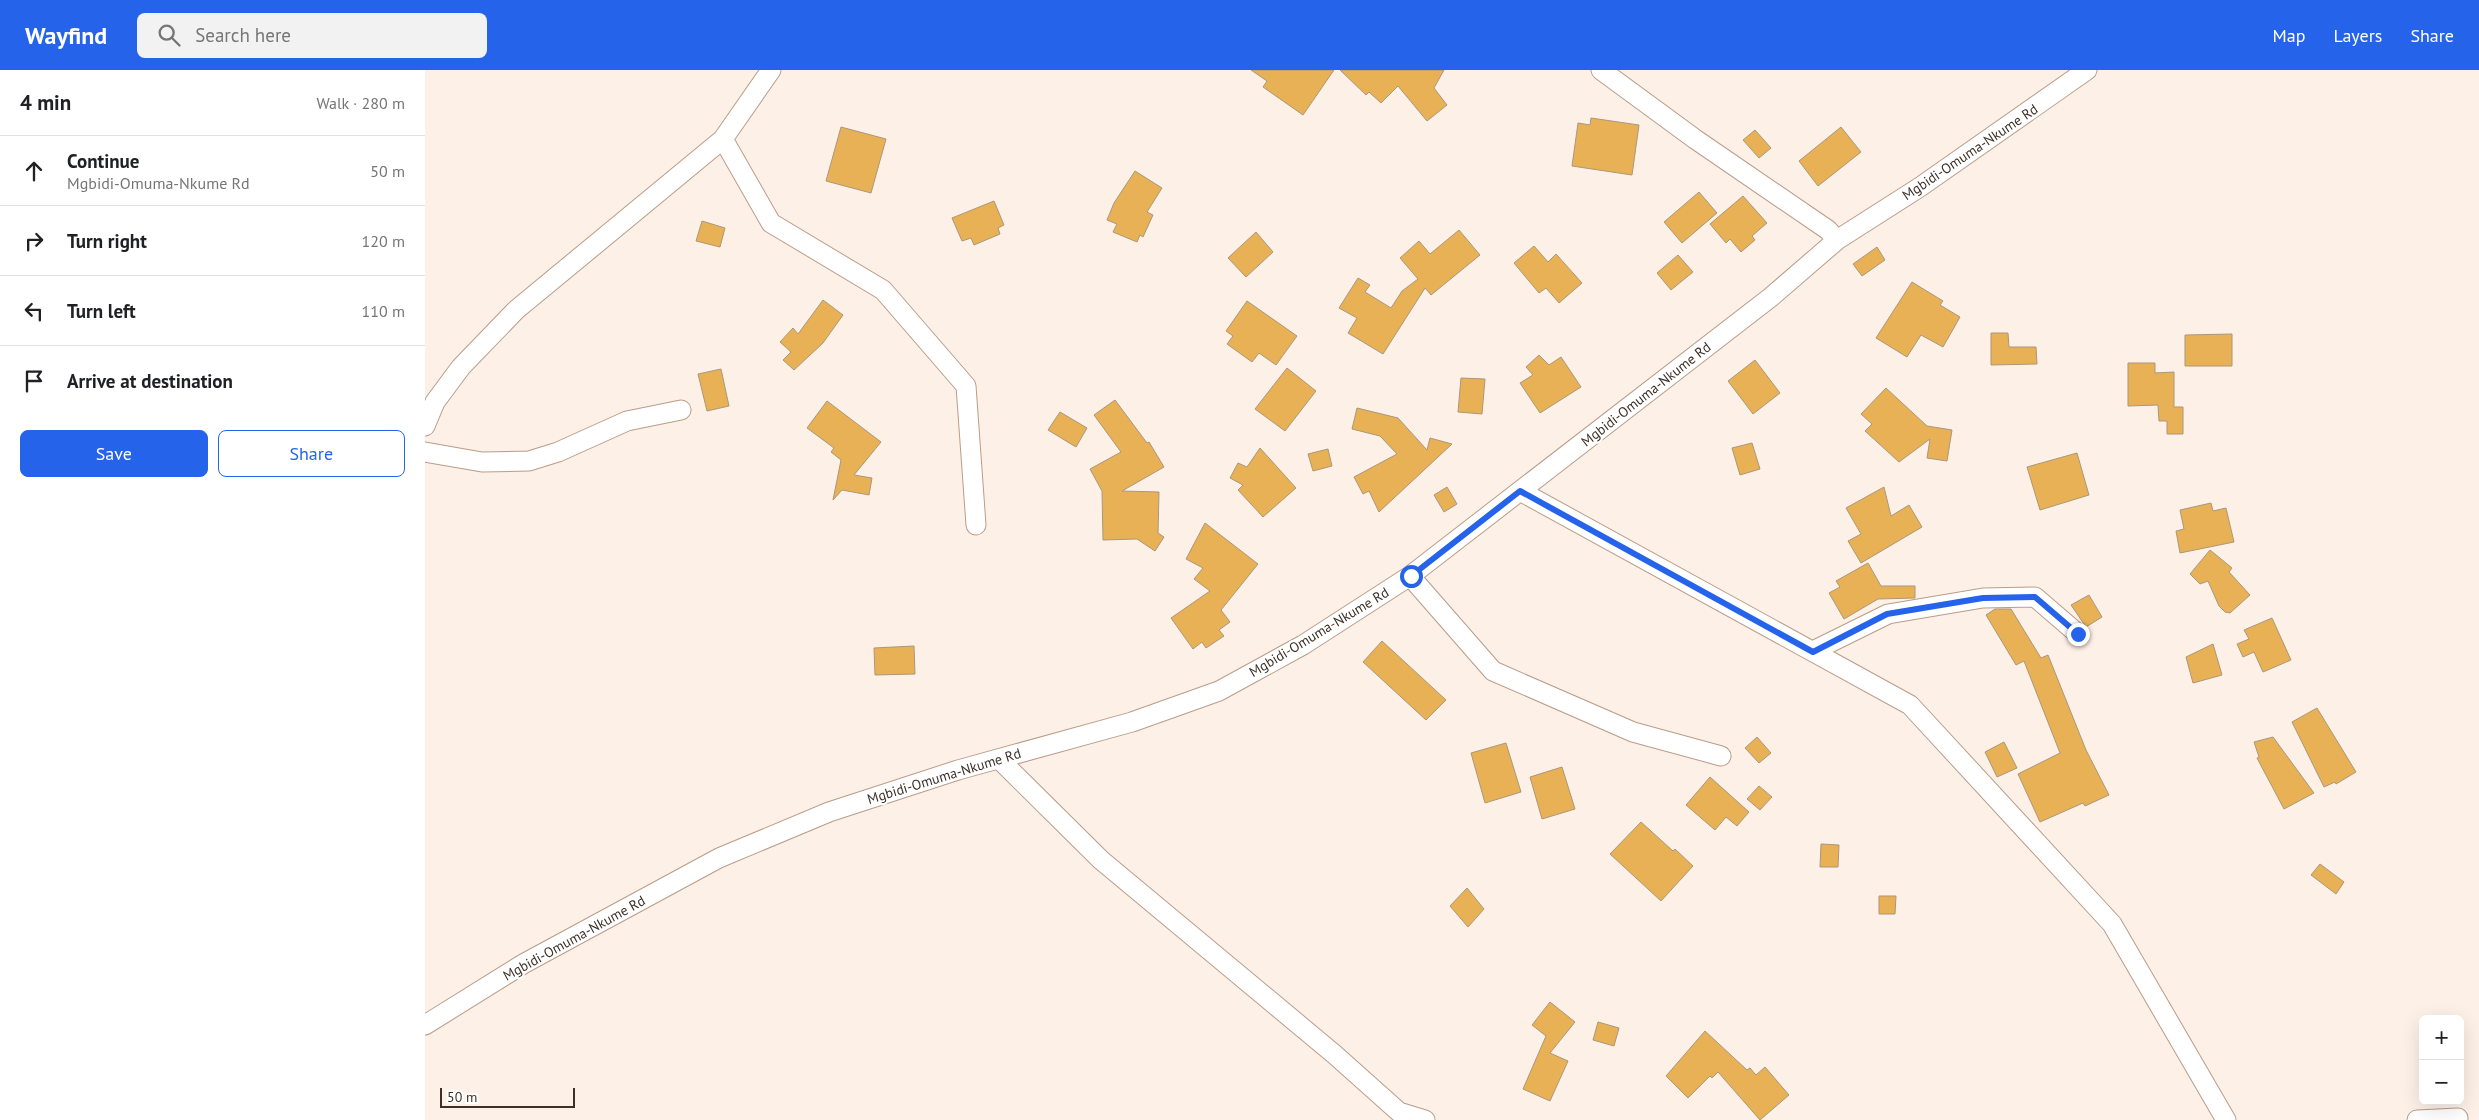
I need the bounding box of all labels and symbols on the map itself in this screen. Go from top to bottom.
street label: Mgbidi-Omuma-Nkume Rd [1899,100,2041,204]
street label: Mgbidi-Omuma-Nkume Rd [1577,338,1715,450]
route start [1400,565,1423,588]
street label: Mgbidi-Omuma-Nkume Rd [1246,583,1392,681]
route end [2067,623,2090,646]
street label: Mgbidi-Omuma-Nkume Rd [865,744,1023,808]
street label: Mgbidi-Omuma-Nkume Rd [500,891,648,985]
scale bar [440,1085,575,1108]

